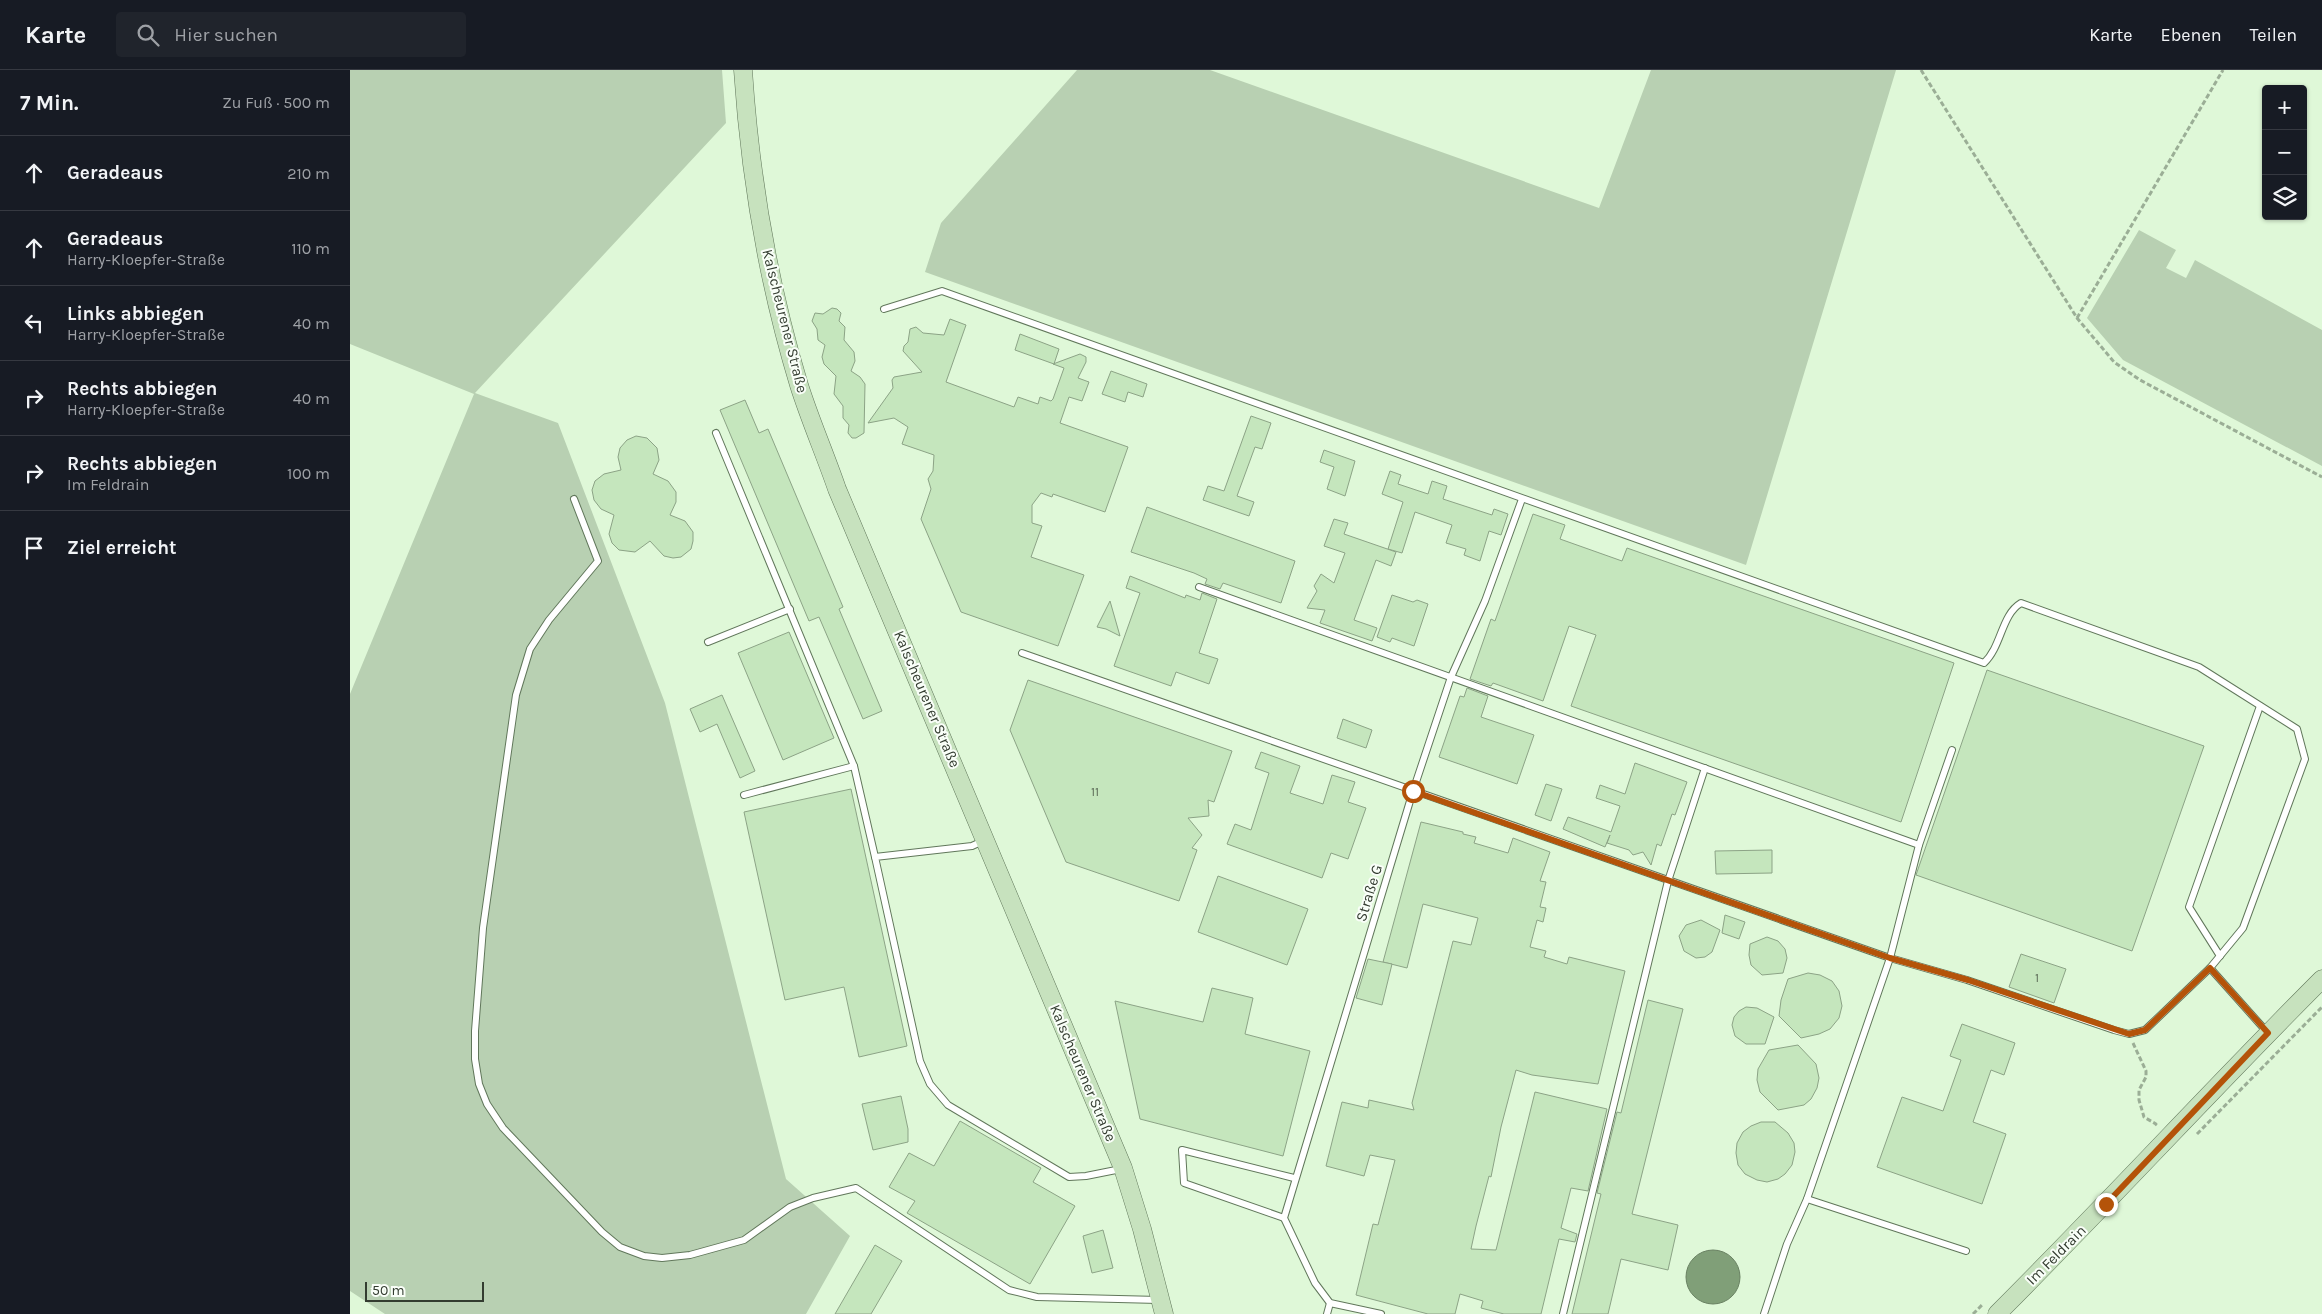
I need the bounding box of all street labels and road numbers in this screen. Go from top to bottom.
street label: Kalscheurener Straße [758,247,812,395]
street label: Kalscheurener Straße [890,628,964,770]
street label: Straße G [1352,862,1386,924]
street label: Kalscheurener Straße [1046,1002,1120,1144]
street label: Im Feldrain [2022,1221,2090,1289]

